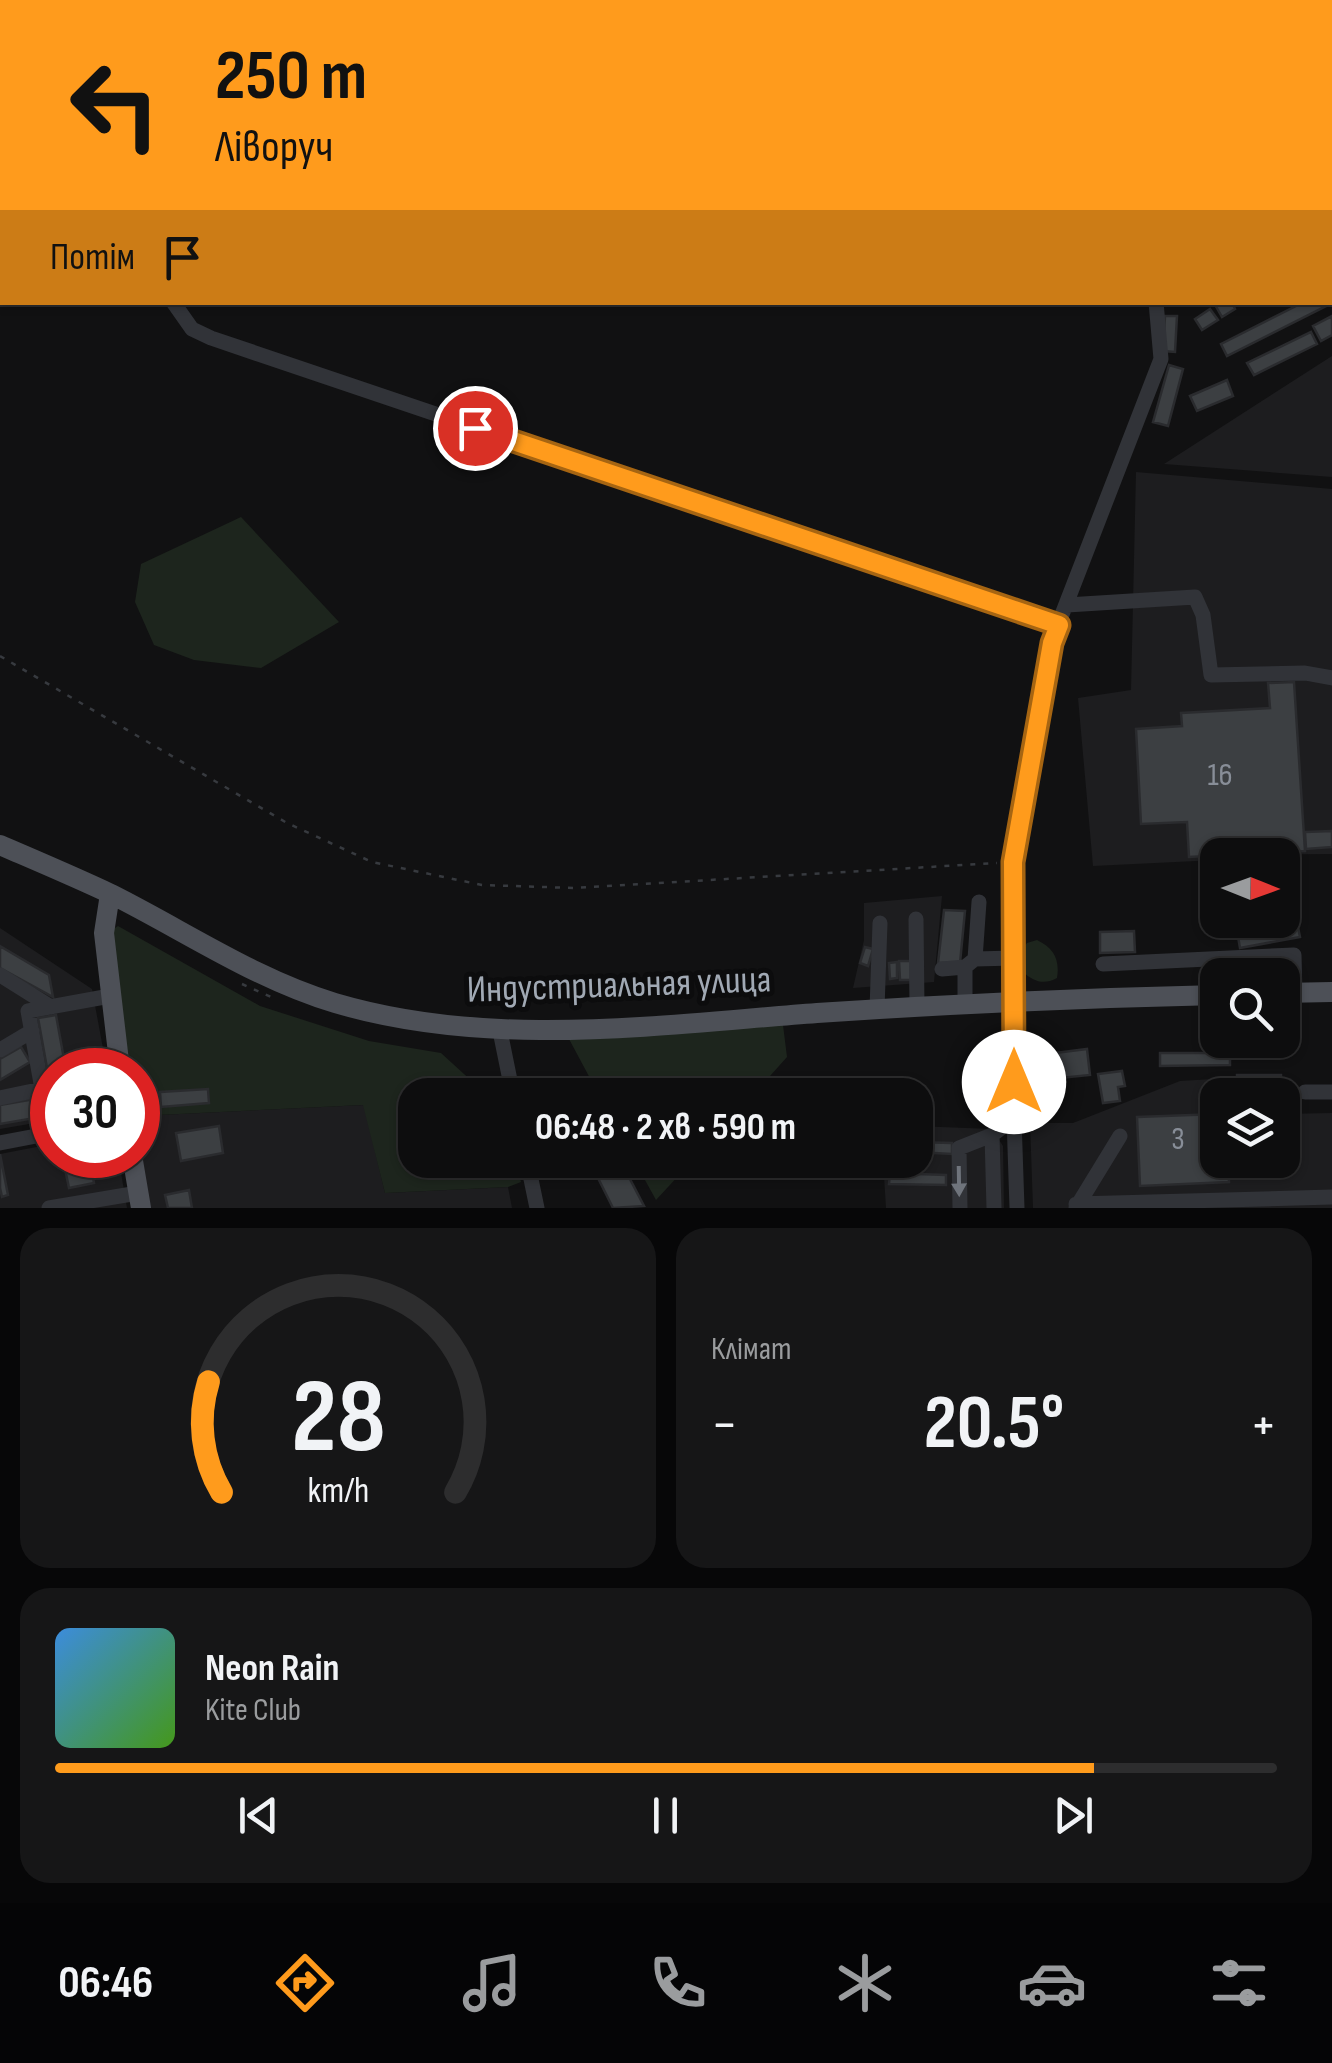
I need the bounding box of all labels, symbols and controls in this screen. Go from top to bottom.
text: 250 m [215,35,367,119]
icon: left [50,40,180,170]
text: Ліворуч [215,120,333,175]
icon: arrive [155,230,210,285]
text: Потім [50,235,135,280]
pin [433,386,518,471]
icon: arrive [448,401,503,456]
house number: 16 [1207,756,1233,795]
north arrow [1200,838,1300,938]
map controls [1200,838,1300,1178]
street label: Индустриальная улица [466,957,772,1013]
button: search [1200,958,1300,1058]
position arrow [962,1030,1066,1134]
speed limit sign: 30 [30,1048,160,1178]
button: layers [1200,1078,1300,1178]
text: 06:48 · 2 хв · 590 m [535,1105,796,1150]
house number: 3 [1171,1120,1185,1159]
one-way arrow [952,1166,968,1198]
text: Клімат [711,1330,792,1369]
text: 28 [291,1356,385,1481]
text: 20.5° [924,1379,1064,1470]
text: − [711,1392,738,1459]
text: + [1250,1392,1277,1459]
text: km/h [307,1470,369,1513]
text: Neon Rain [205,1646,339,1691]
text: Kite Club [205,1691,301,1730]
icon: previous [231,1788,286,1843]
icon: pause [638,1788,693,1843]
icon: next [1046,1788,1101,1843]
icon: directions [270,1948,340,2018]
icon: music [457,1948,527,2018]
icon: phone [643,1948,713,2018]
icon: climate [830,1948,900,2018]
icon: car [1017,1948,1087,2018]
icon: filters [1204,1948,1274,2018]
text: 06:46 [58,1956,153,2011]

